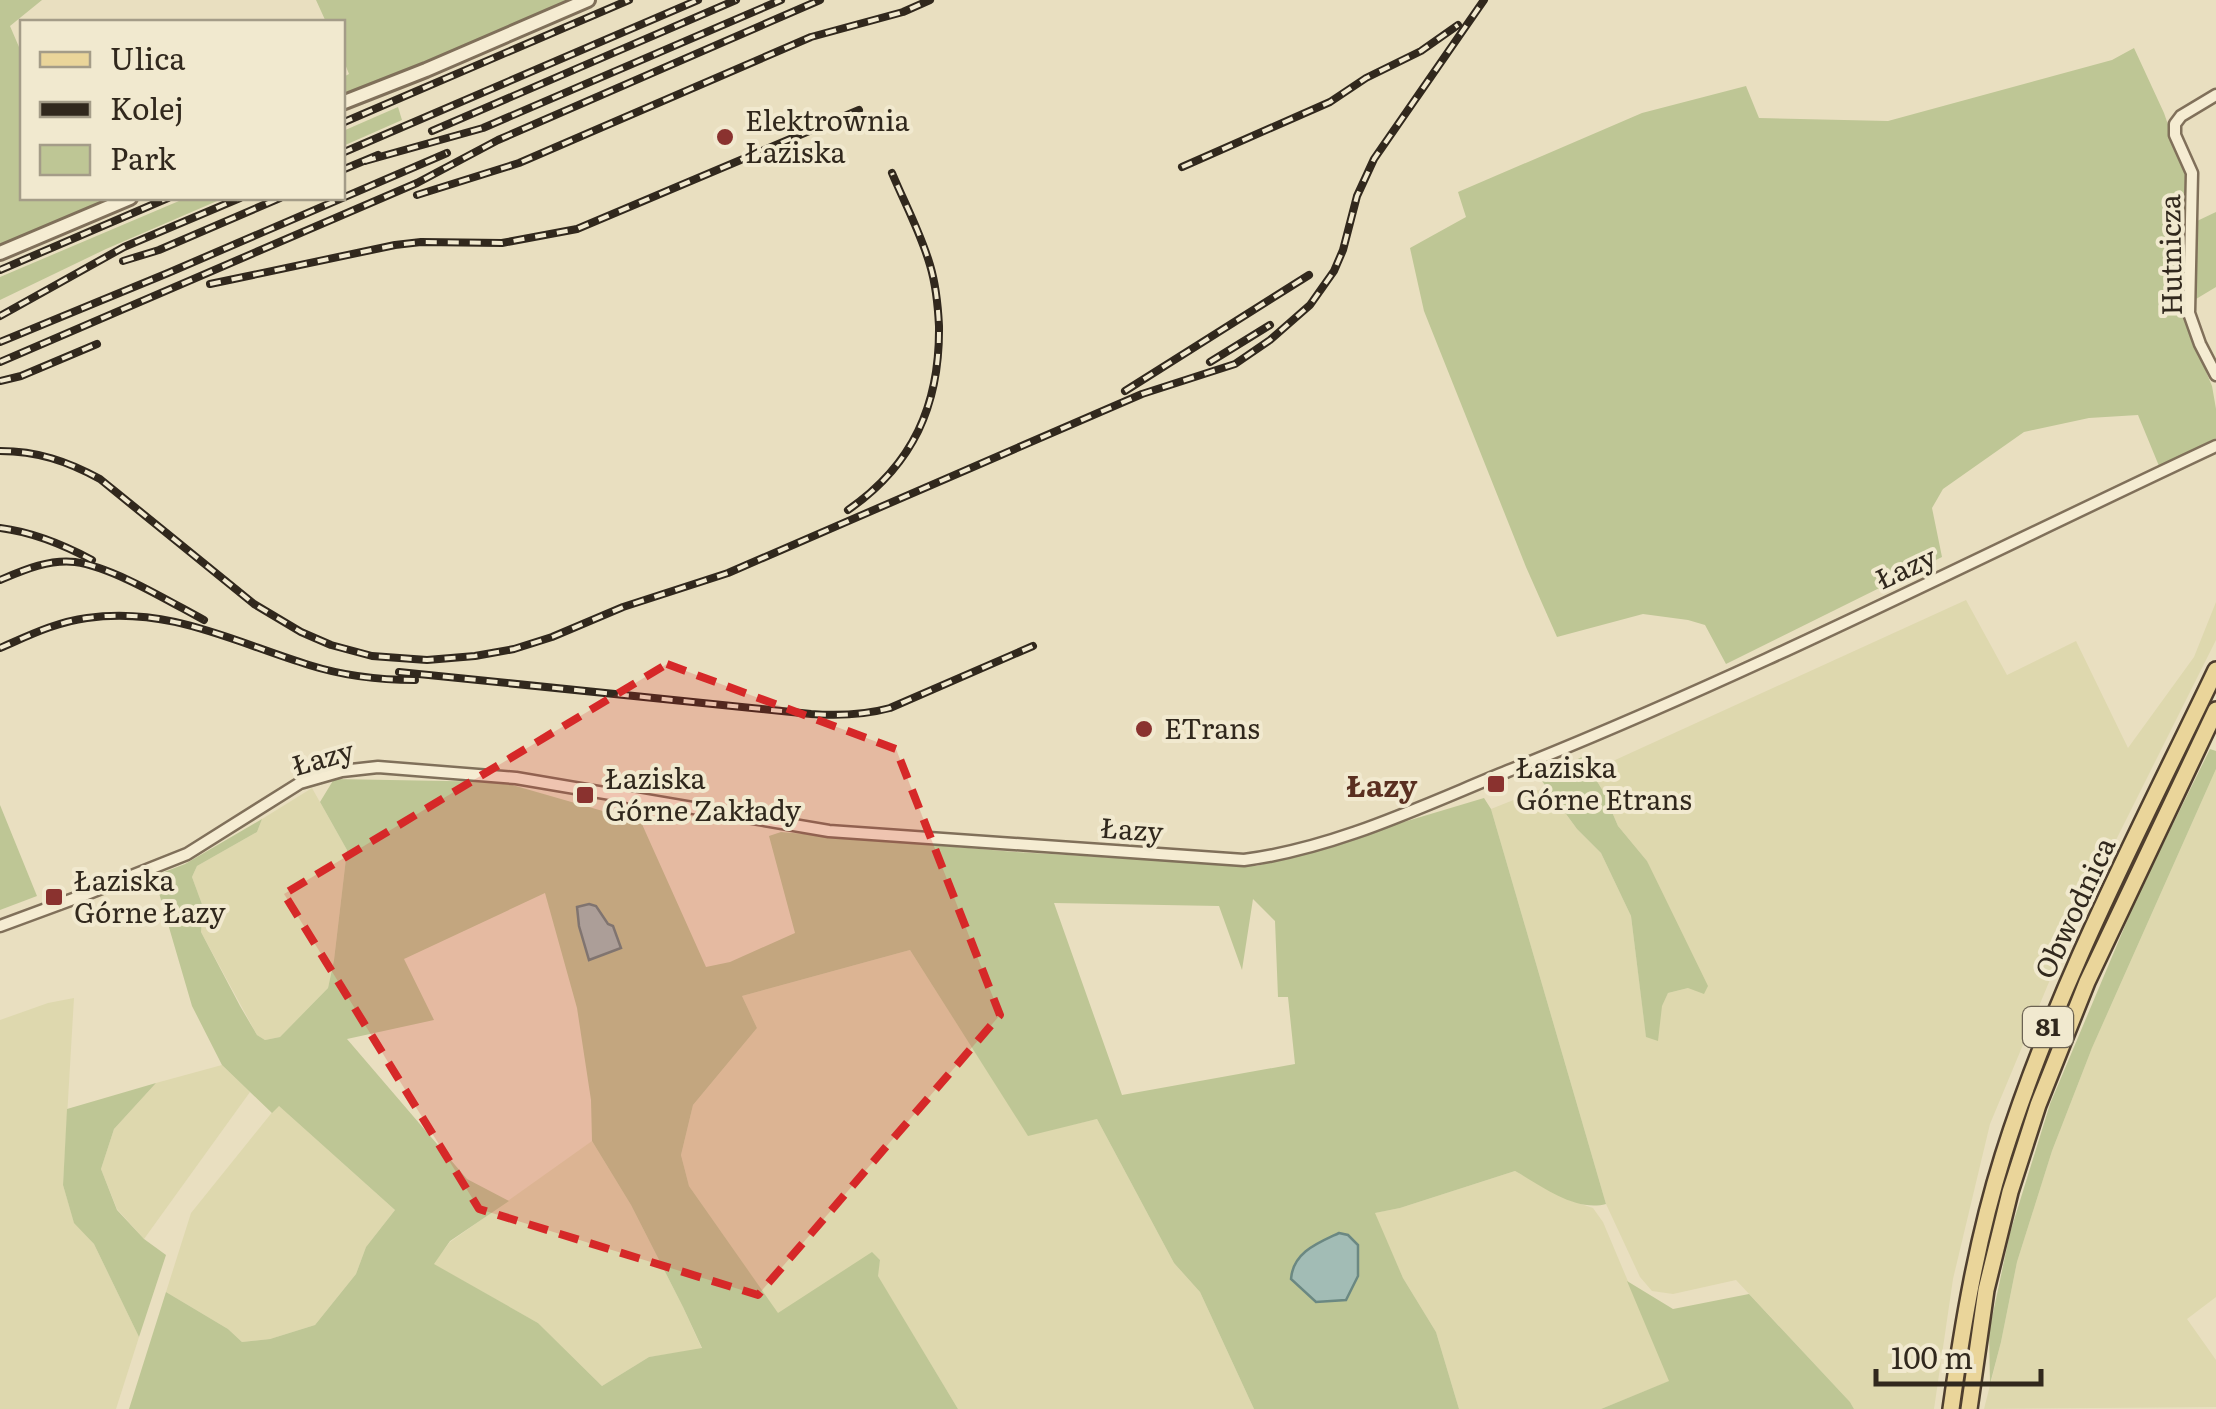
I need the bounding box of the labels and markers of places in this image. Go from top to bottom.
place label: Elektrownia Łaziska [745,98,910,172]
marker: Elektrownia Łaziska [714,126,736,148]
place label: ETrans [1164,706,1260,748]
marker: ETrans [1133,718,1155,740]
place label: Łaziska Górne Etrans [1516,745,1692,819]
place label: Łaziska Górne Zakłady [605,756,802,830]
marker: Łaziska Górne Etrans [1485,773,1507,795]
marker: Łaziska Górne Zakłady [574,784,596,806]
place label: Łaziska Górne Łazy [74,858,226,932]
marker: Łaziska Górne Łazy [43,886,65,908]

